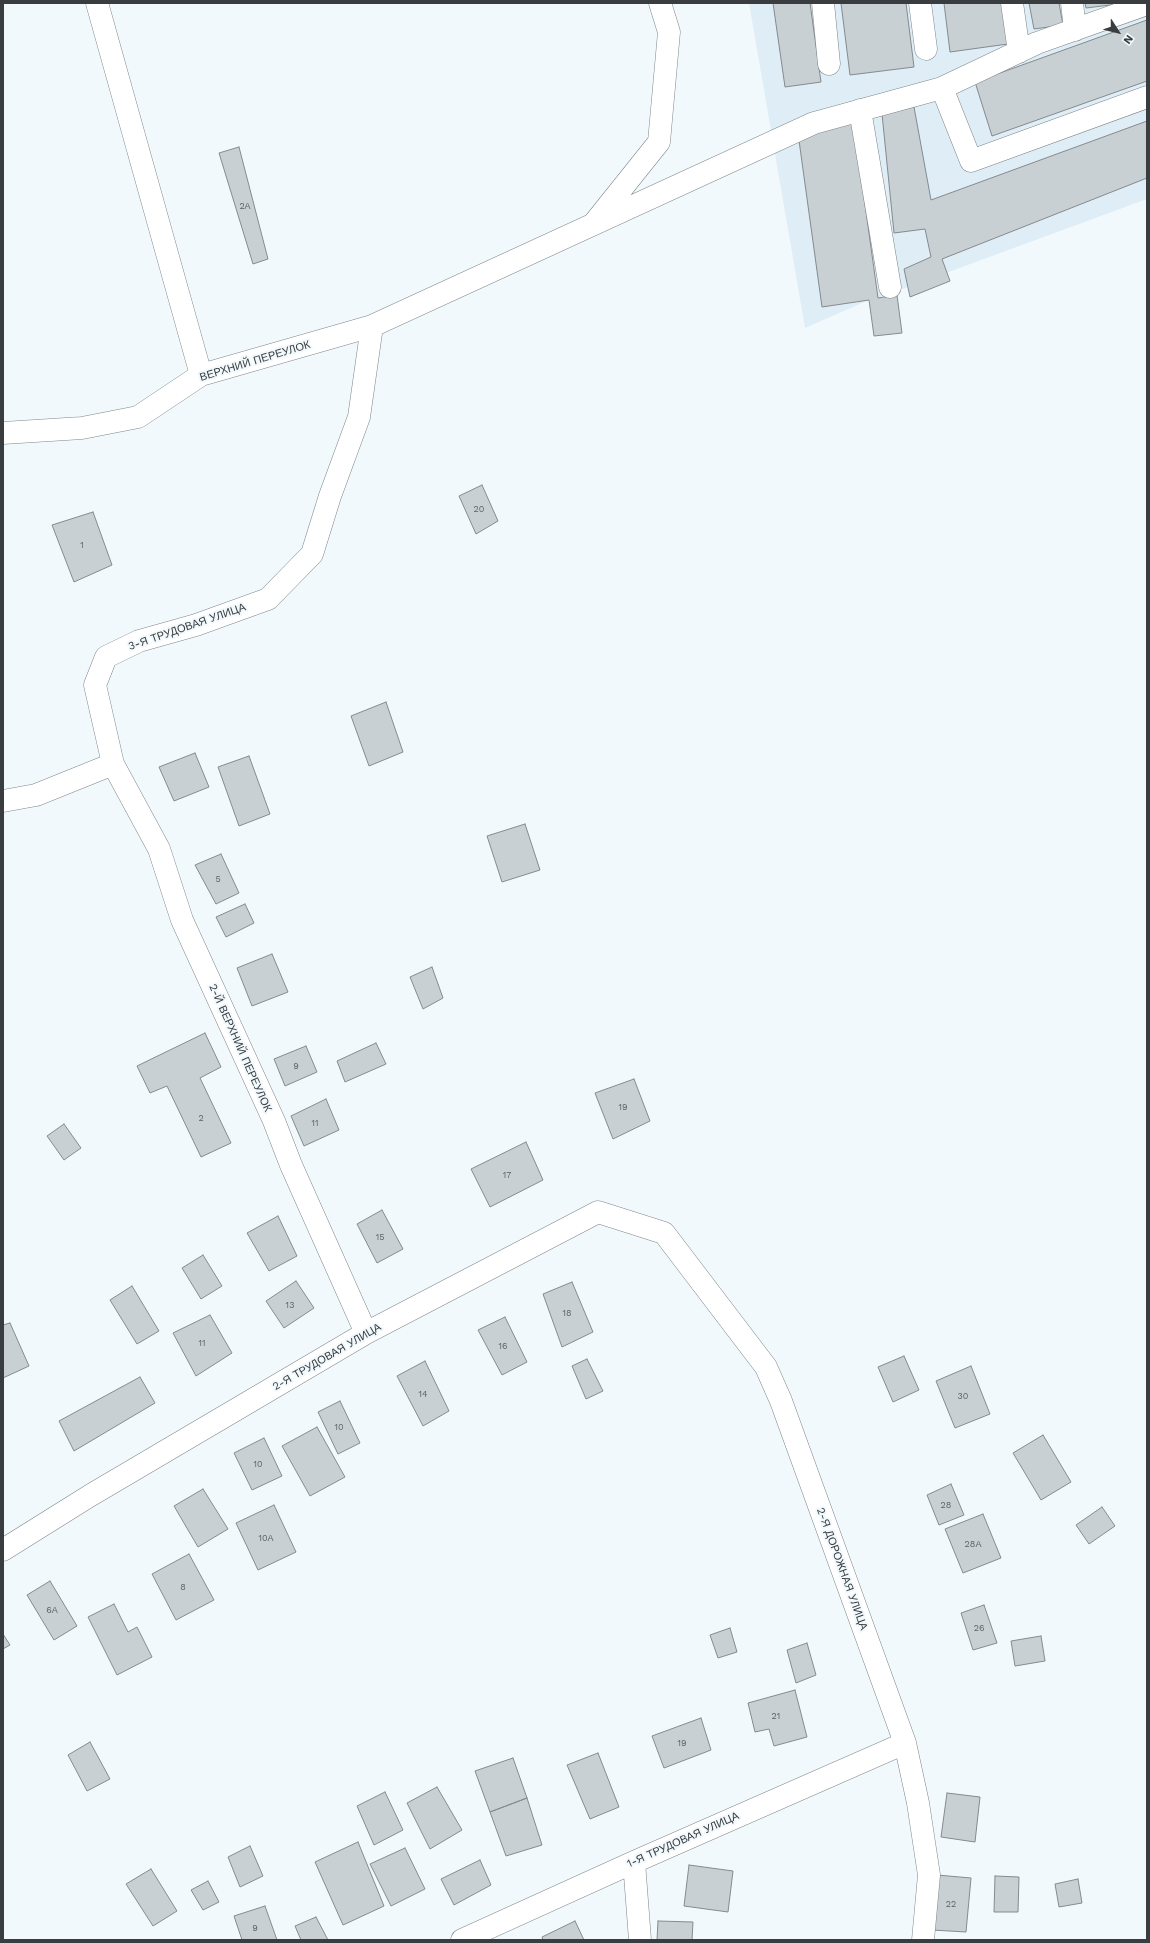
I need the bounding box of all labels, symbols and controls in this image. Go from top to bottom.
north arrow [1098,12,1138,52]
text: N [1120,32,1136,46]
house number: 2А [239,201,251,211]
street label: ВЕРХНИЙ ПЕРЕУЛОК [198,338,312,384]
house number: 20 [474,504,484,514]
house number: 1 [80,540,84,550]
street label: 3-Я ТРУДОВАЯ УЛИЦА [127,601,247,653]
house number: 5 [215,874,221,884]
street label: 2-Й ВЕРХНИЙ ПЕРЕУЛОК [206,982,274,1114]
house number: 9 [293,1061,299,1071]
house number: 19 [618,1102,628,1112]
house number: 2 [198,1113,204,1123]
house number: 11 [311,1118,319,1128]
house number: 17 [503,1170,511,1180]
house number: 15 [376,1232,384,1242]
house number: 13 [286,1300,294,1310]
house number: 18 [562,1308,572,1318]
street label: 2-Я ТРУДОВАЯ УЛИЦА [270,1321,384,1393]
house number: 11 [198,1338,206,1348]
house number: 16 [499,1341,507,1351]
house number: 14 [418,1389,428,1399]
house number: 30 [958,1391,968,1401]
house number: 10 [334,1422,344,1432]
house number: 10 [253,1459,263,1469]
house number: 28 [941,1500,951,1510]
street label: 2-Я ДОРОЖНАЯ УЛИЦА [814,1506,870,1632]
house number: 10А [258,1533,274,1543]
house number: 28А [965,1539,981,1549]
house number: 8 [180,1582,186,1592]
house number: 6А [46,1605,58,1615]
house number: 26 [974,1623,984,1633]
house number: 21 [772,1711,780,1721]
house number: 19 [677,1738,687,1748]
street label: 1-Я ТРУДОВАЯ УЛИЦА [625,1809,741,1871]
house number: 22 [946,1899,956,1909]
house number: 9 [252,1923,258,1933]

